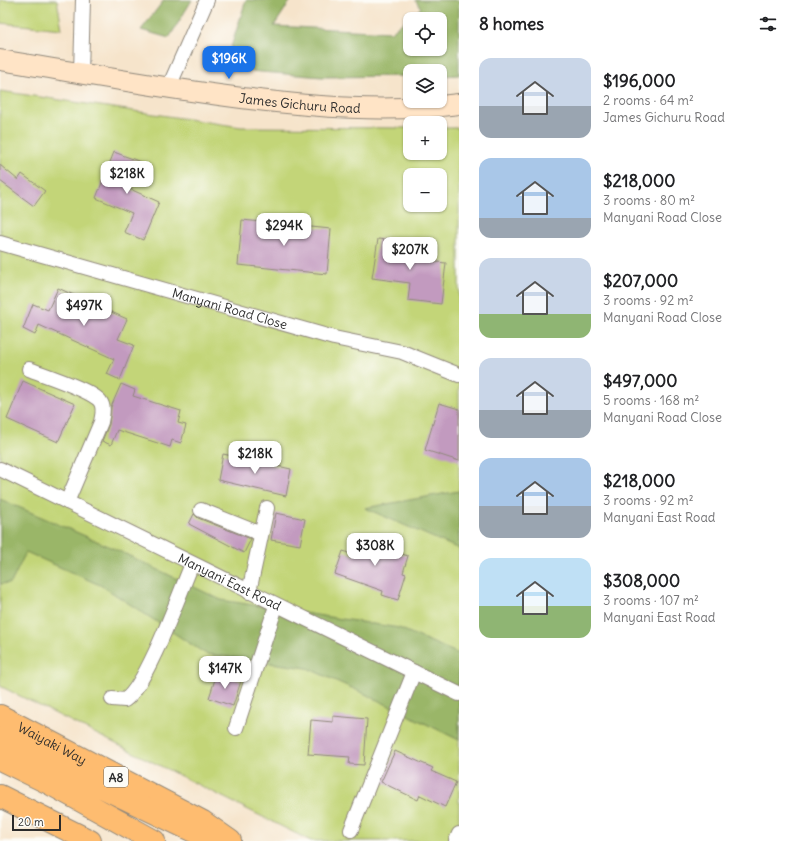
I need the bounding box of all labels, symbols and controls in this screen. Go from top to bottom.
map controls [403,12,447,212]
button: locate [403,12,447,56]
text: 8 homes [479,13,544,35]
icon: filters [757,13,779,35]
pin: $196K [201,46,257,80]
text: $196K [211,50,247,67]
button: layers [403,64,447,108]
text: $196,000 [603,70,676,92]
icon: home [511,74,559,122]
street label: James Gichuru Road [238,89,361,117]
text: 2 rooms · 64 m² [603,92,694,109]
text: James Gichuru Road [603,109,725,126]
button: + [403,116,447,160]
pin: $218K [99,161,155,195]
text: $218K [109,165,145,182]
button: − [403,168,447,212]
text: $218,000 [603,170,675,192]
icon: home [511,174,559,222]
text: 3 rooms · 80 m² [603,192,695,209]
text: Manyani Road Close [603,209,722,226]
pin: $294K [256,213,312,247]
text: $294K [265,217,303,234]
pin: $207K [382,237,438,271]
text: $207K [391,241,429,258]
text: $207,000 [603,270,678,292]
icon: home [511,274,559,322]
street label: Manyani Road Close [170,284,289,333]
text: 3 rooms · 92 m² [603,292,694,309]
pin: $497K [56,293,112,327]
text: $497K [66,297,102,314]
text: Manyani Road Close [603,309,722,326]
text: $497,000 [603,370,677,392]
icon: home [511,374,559,422]
text: 5 rooms · 168 m² [603,392,699,409]
text: Manyani Road Close [603,409,722,426]
pin: $218K [227,441,283,475]
text: $218K [237,445,273,462]
text: $218,000 [603,470,675,492]
icon: home [511,474,559,522]
text: 3 rooms · 92 m² [603,492,694,509]
text: Manyani East Road [603,509,715,526]
pin: $308K [347,533,403,567]
text: $308K [356,537,394,554]
street label: Manyani East Road [176,549,284,614]
text: $308,000 [603,570,680,592]
icon: home [511,574,559,622]
text: 3 rooms · 107 m² [603,592,699,609]
text: Manyani East Road [603,609,715,626]
pin: $147K [197,656,253,690]
text: $147K [208,660,242,677]
street label: Waiyaki Way [15,718,90,768]
road number: A8 [104,767,128,787]
scale bar [12,813,61,832]
text: 20 m [18,815,44,829]

